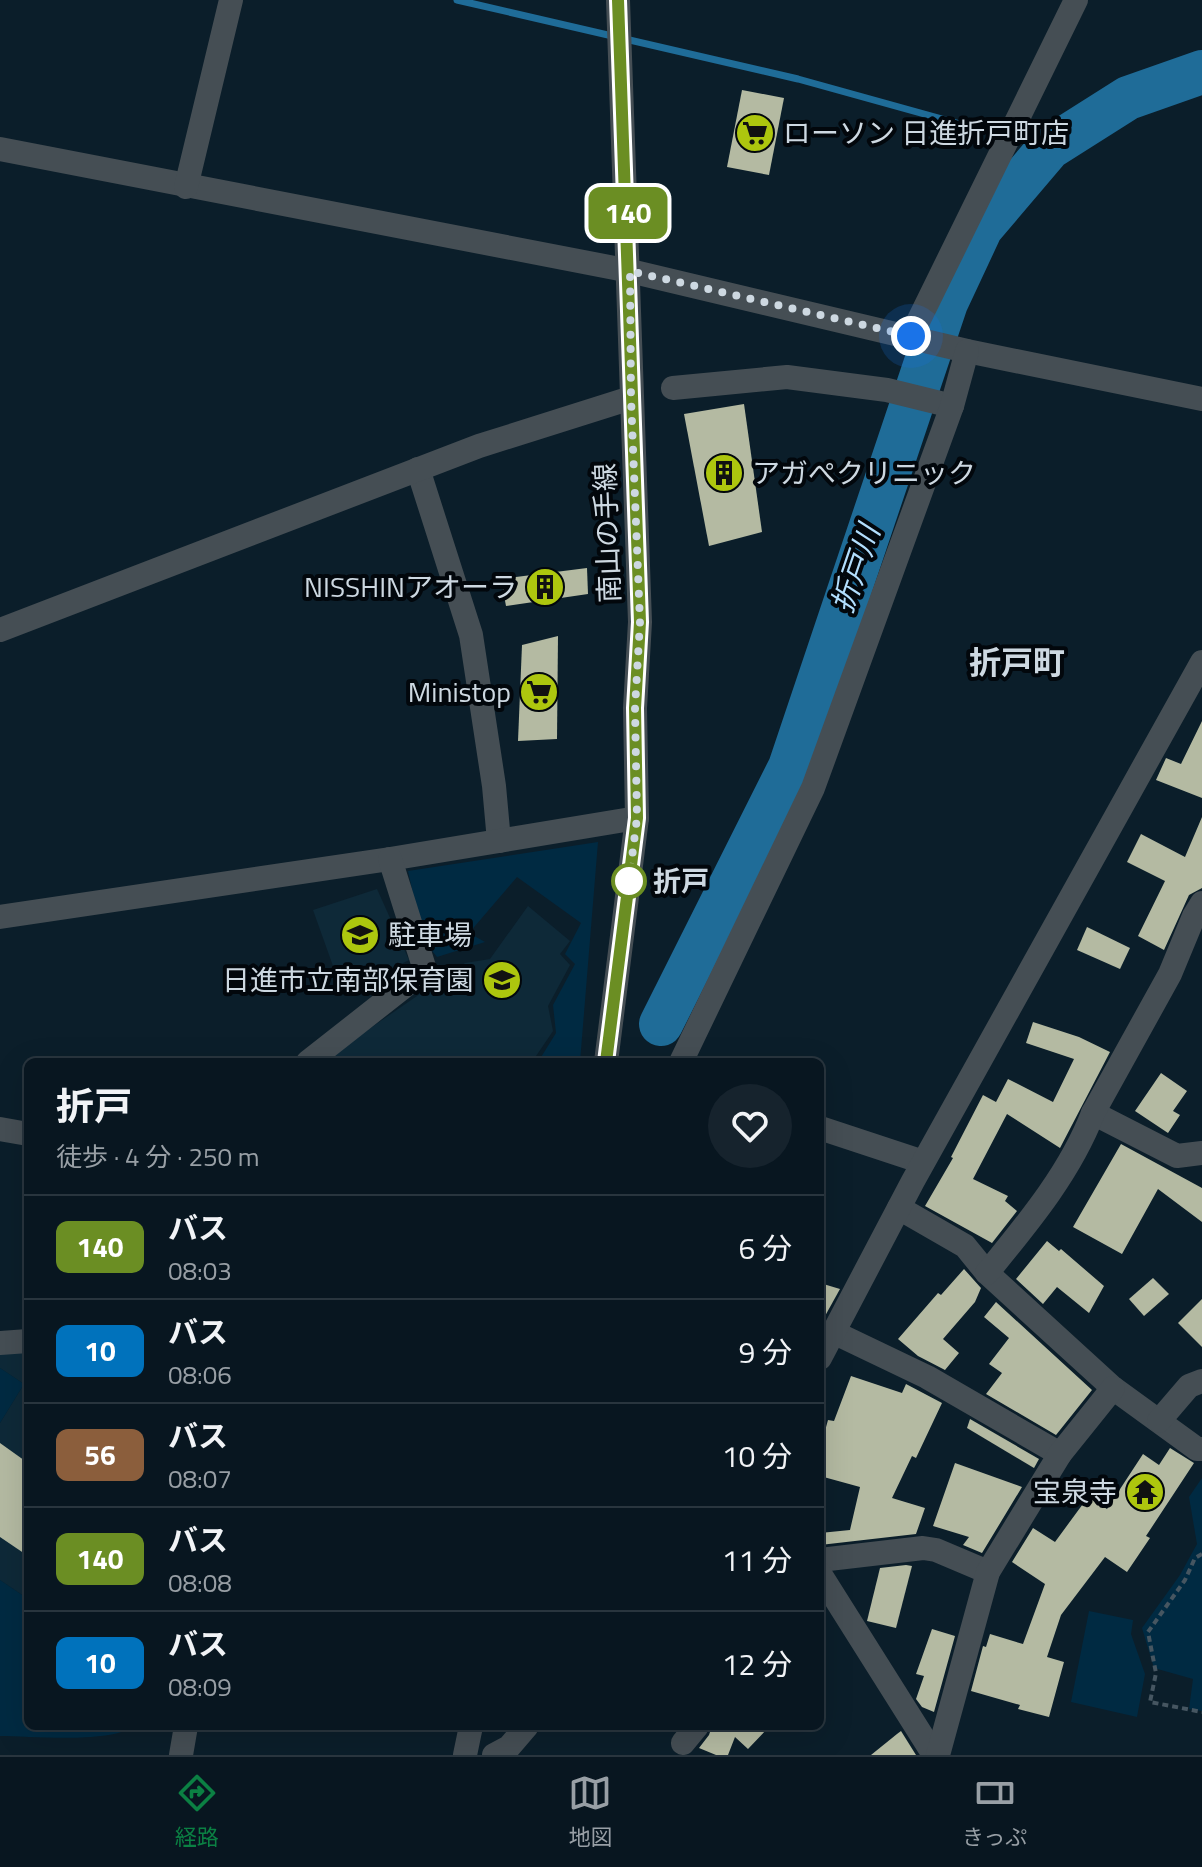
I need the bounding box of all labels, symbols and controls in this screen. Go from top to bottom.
place label: ローソン 日進折戸町店 [783,111,1069,154]
supermarket icon: ローソン 日進折戸町店 [734,112,776,154]
line badge: 140 [582,187,674,239]
text: 140 [604,191,652,234]
your location [891,316,931,356]
place label: アガぺクリニック [752,451,976,494]
building icon: アガぺクリニック [703,452,745,494]
street label: 南山の手線 [583,462,630,604]
water label: 折戸川 [819,516,892,619]
place label: NISSHINアオーラ [304,565,517,608]
building icon: NISSHINアオーラ [524,566,566,608]
district label: 折戸町 [969,638,1065,686]
place label: Ministop [408,670,511,713]
supermarket icon: Ministop [518,671,560,713]
place label: 折戸 [653,859,709,902]
marker: 折戸 [612,864,646,898]
place label: 駐車場 [388,913,472,956]
school or university icon: 駐車場 [339,914,381,956]
place label: 日進市立南部保育園 [222,958,474,1001]
school or university icon: 日進市立南部保育園 [481,959,523,1001]
text: 折戸 [56,1077,132,1135]
button: heart [708,1084,792,1168]
text: 徒歩 · 4 分 · 250 m [56,1137,260,1176]
text: バス [168,1205,228,1251]
text: 140 [76,1225,124,1268]
text: 6 分 [739,1225,792,1271]
text: 08:03 [168,1251,232,1290]
text: バス [168,1309,228,1355]
text: 10 [84,1329,116,1372]
text: 9 分 [739,1329,792,1375]
text: 08:06 [168,1355,232,1394]
text: バス [168,1413,228,1459]
text: 56 [84,1433,116,1476]
text: 10 分 [722,1433,792,1479]
text: 08:07 [168,1459,232,1498]
place label: 宝泉寺 [1033,1470,1117,1513]
temple icon: 宝泉寺 [1124,1471,1166,1513]
text: バス [168,1517,228,1563]
text: 140 [76,1537,124,1580]
text: 11 分 [722,1537,792,1583]
text: 08:08 [168,1563,232,1602]
text: バス [168,1621,228,1667]
text: 10 [84,1641,116,1684]
text: 12 分 [722,1641,792,1687]
text: 08:09 [168,1667,232,1706]
tab: 経路 [175,1771,219,1854]
tab: 地図 [568,1771,612,1854]
tab: きっぷ [962,1771,1027,1854]

